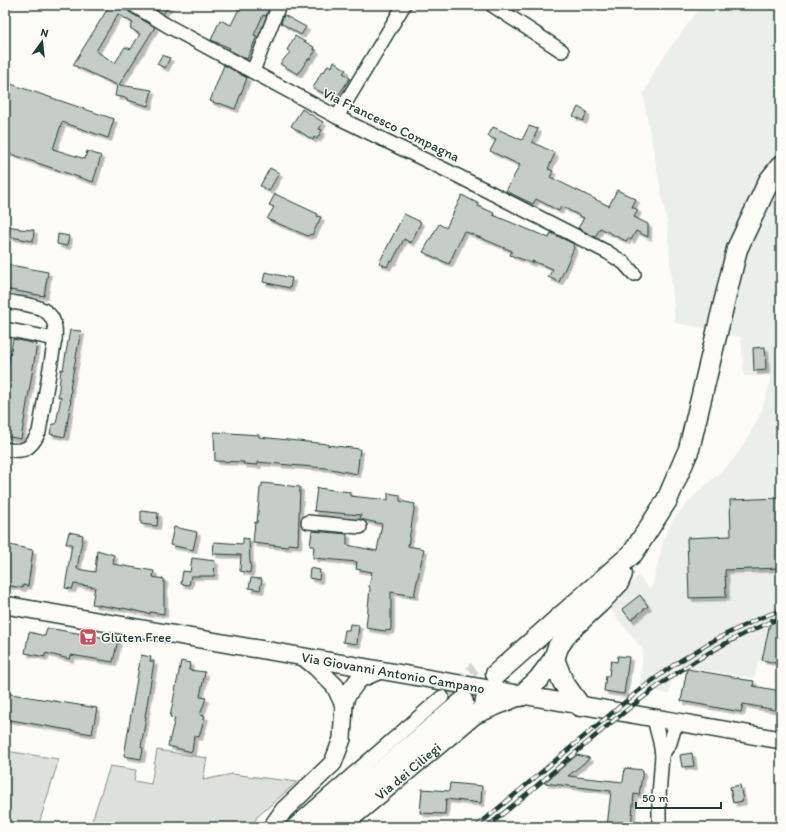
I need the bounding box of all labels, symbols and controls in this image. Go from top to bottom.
north arrow [22,22,62,62]
text: N [39,26,50,40]
street label: Via Francesco Compagna [320,84,462,166]
supermarket icon: Gluten Free [78,627,98,647]
place label: Gluten Free [101,629,172,646]
street label: Via Giovanni Antonio Campano [300,648,486,697]
street label: Via dei Ciliegi [371,739,444,804]
scale bar [636,784,721,810]
text: 50 m [642,791,668,805]

